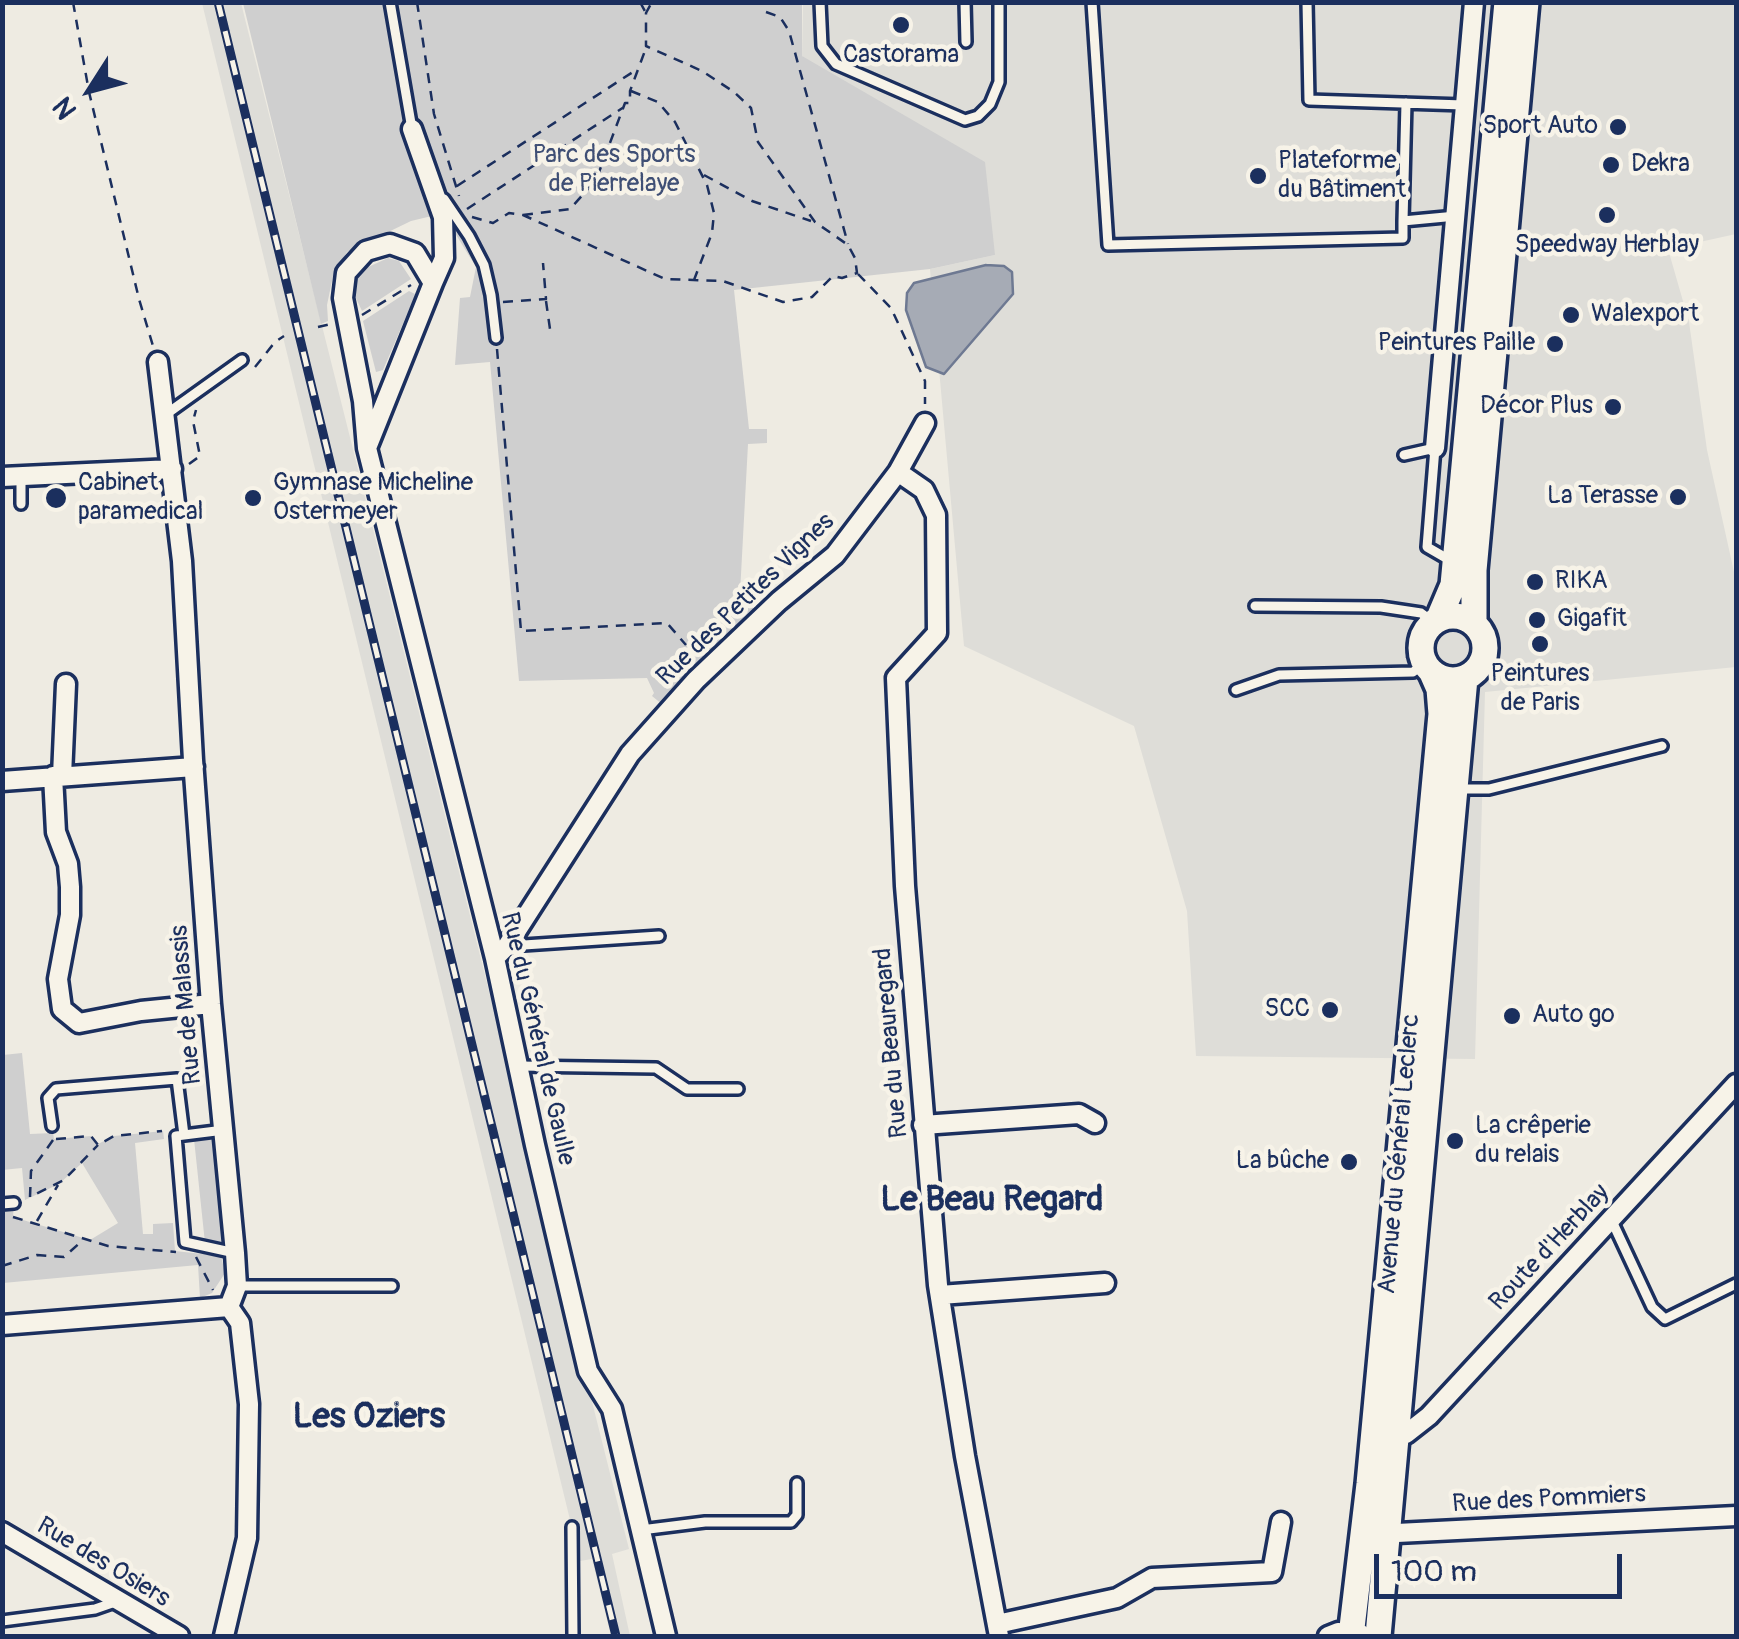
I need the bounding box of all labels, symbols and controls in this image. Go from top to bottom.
marker: Castorama [890,14,912,36]
north arrow [40,40,140,140]
place label: Castorama [843,41,959,71]
text: N [46,90,85,126]
place label: Sport Auto [1482,112,1598,142]
marker: Sport Auto [1607,116,1629,138]
park label: Parc des Sports de Pierrelaye [533,141,695,200]
place label: Plateforme du Bâtiment [1278,147,1406,206]
place label: Dekra [1631,150,1690,180]
marker: Dekra [1600,154,1622,176]
marker: Plateforme du Bâtiment [1247,165,1269,187]
marker: Speedway Herblay [1596,204,1618,226]
place label: Speedway Herblay [1515,231,1699,261]
place label: Walexport [1591,300,1699,330]
marker: Walexport [1560,304,1582,326]
place label: Peintures Paille [1378,329,1535,359]
marker: Peintures Paille [1544,333,1566,355]
place label: Décor Plus [1480,392,1593,422]
marker: Décor Plus [1602,396,1624,418]
place label: Cabinet paramedical [78,469,203,528]
place label: Gymnase Micheline Ostermeyer [273,469,473,528]
place label: La Terasse [1547,482,1658,512]
marker: Cabinet paramedical [43,485,69,511]
marker: La Terasse [1667,486,1689,508]
marker: Gymnase Micheline Ostermeyer [242,487,264,509]
street label: Rue des Petites Vignes [651,507,841,693]
place label: RIKA [1555,567,1608,597]
marker: RIKA [1524,571,1546,593]
place label: Gigafit [1557,605,1627,635]
marker: Gigafit [1526,609,1548,631]
marker: Peintures de Paris [1529,633,1551,655]
place label: Peintures de Paris [1491,660,1589,719]
street label: Rue du Général de Gaulle [493,909,581,1169]
street label: Rue de Malassis [165,924,209,1086]
street label: Rue du Beauregard [869,947,915,1139]
place label: SCC [1265,995,1310,1025]
marker: SCC [1319,999,1341,1021]
place label: Auto go [1532,1001,1615,1031]
marker: Auto go [1501,1005,1523,1027]
street label: Avenue du Général Leclerc [1373,1013,1427,1295]
place label: La crêperie du relais [1475,1112,1591,1171]
marker: La crêperie du relais [1444,1130,1466,1152]
place label: La bûche [1236,1147,1329,1177]
marker: La bûche [1338,1151,1360,1173]
street label: Route d'Herblay [1484,1178,1616,1318]
district label: Le Beau Regard [881,1180,1103,1222]
district label: Les Oziers [293,1397,445,1439]
street label: Rue des Pommiers [1451,1480,1647,1520]
street label: Rue des Osiers [31,1511,175,1615]
scale bar [1379,1534,1626,1596]
text: 100 m [1391,1553,1477,1590]

